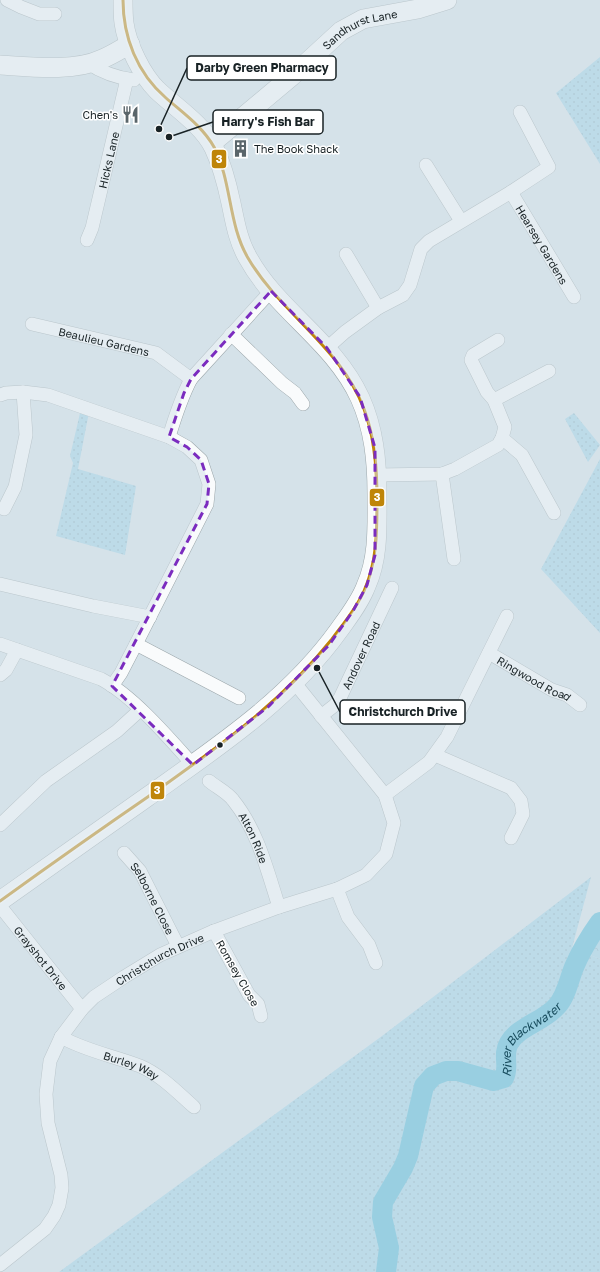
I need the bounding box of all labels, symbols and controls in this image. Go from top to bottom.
street label: Sandhurst Lane [319,6,398,52]
callout: Darby Green Pharmacy [187,56,336,80]
text: Darby Green Pharmacy [195,60,330,75]
restaurant icon: Chen's [121,104,141,124]
place label: Chen's [82,108,118,121]
callout: Harry's Fish Bar [213,110,323,134]
text: Harry's Fish Bar [221,114,315,129]
street label: Hicks Lane [95,130,121,190]
building icon: The Book Shack [231,138,251,158]
place label: The Book Shack [254,142,338,155]
line badge: 3 [211,149,227,169]
text: 3 [216,152,223,165]
street label: Hearsey Gardens [514,202,571,286]
street label: Beaulieu Gardens [57,324,151,358]
line badge: 3 [369,488,385,507]
text: 3 [374,490,381,503]
street label: Andover Road [339,619,382,691]
street label: Ringwood Road [495,653,574,703]
callout: Christchurch Drive [340,700,465,724]
text: Christchurch Drive [349,704,457,719]
unlabelled marker [215,740,225,750]
line badge: 3 [150,781,165,800]
text: 3 [154,783,161,796]
street label: Alton Ride [237,810,271,865]
street label: Selborne Close [128,859,177,936]
street label: Grayshot Drive [12,923,70,992]
street label: Christchurch Drive [113,930,205,988]
street label: Romsey Close [214,938,262,1008]
water label: River Blackwater [498,998,566,1078]
street label: Burley Way [102,1048,162,1082]

